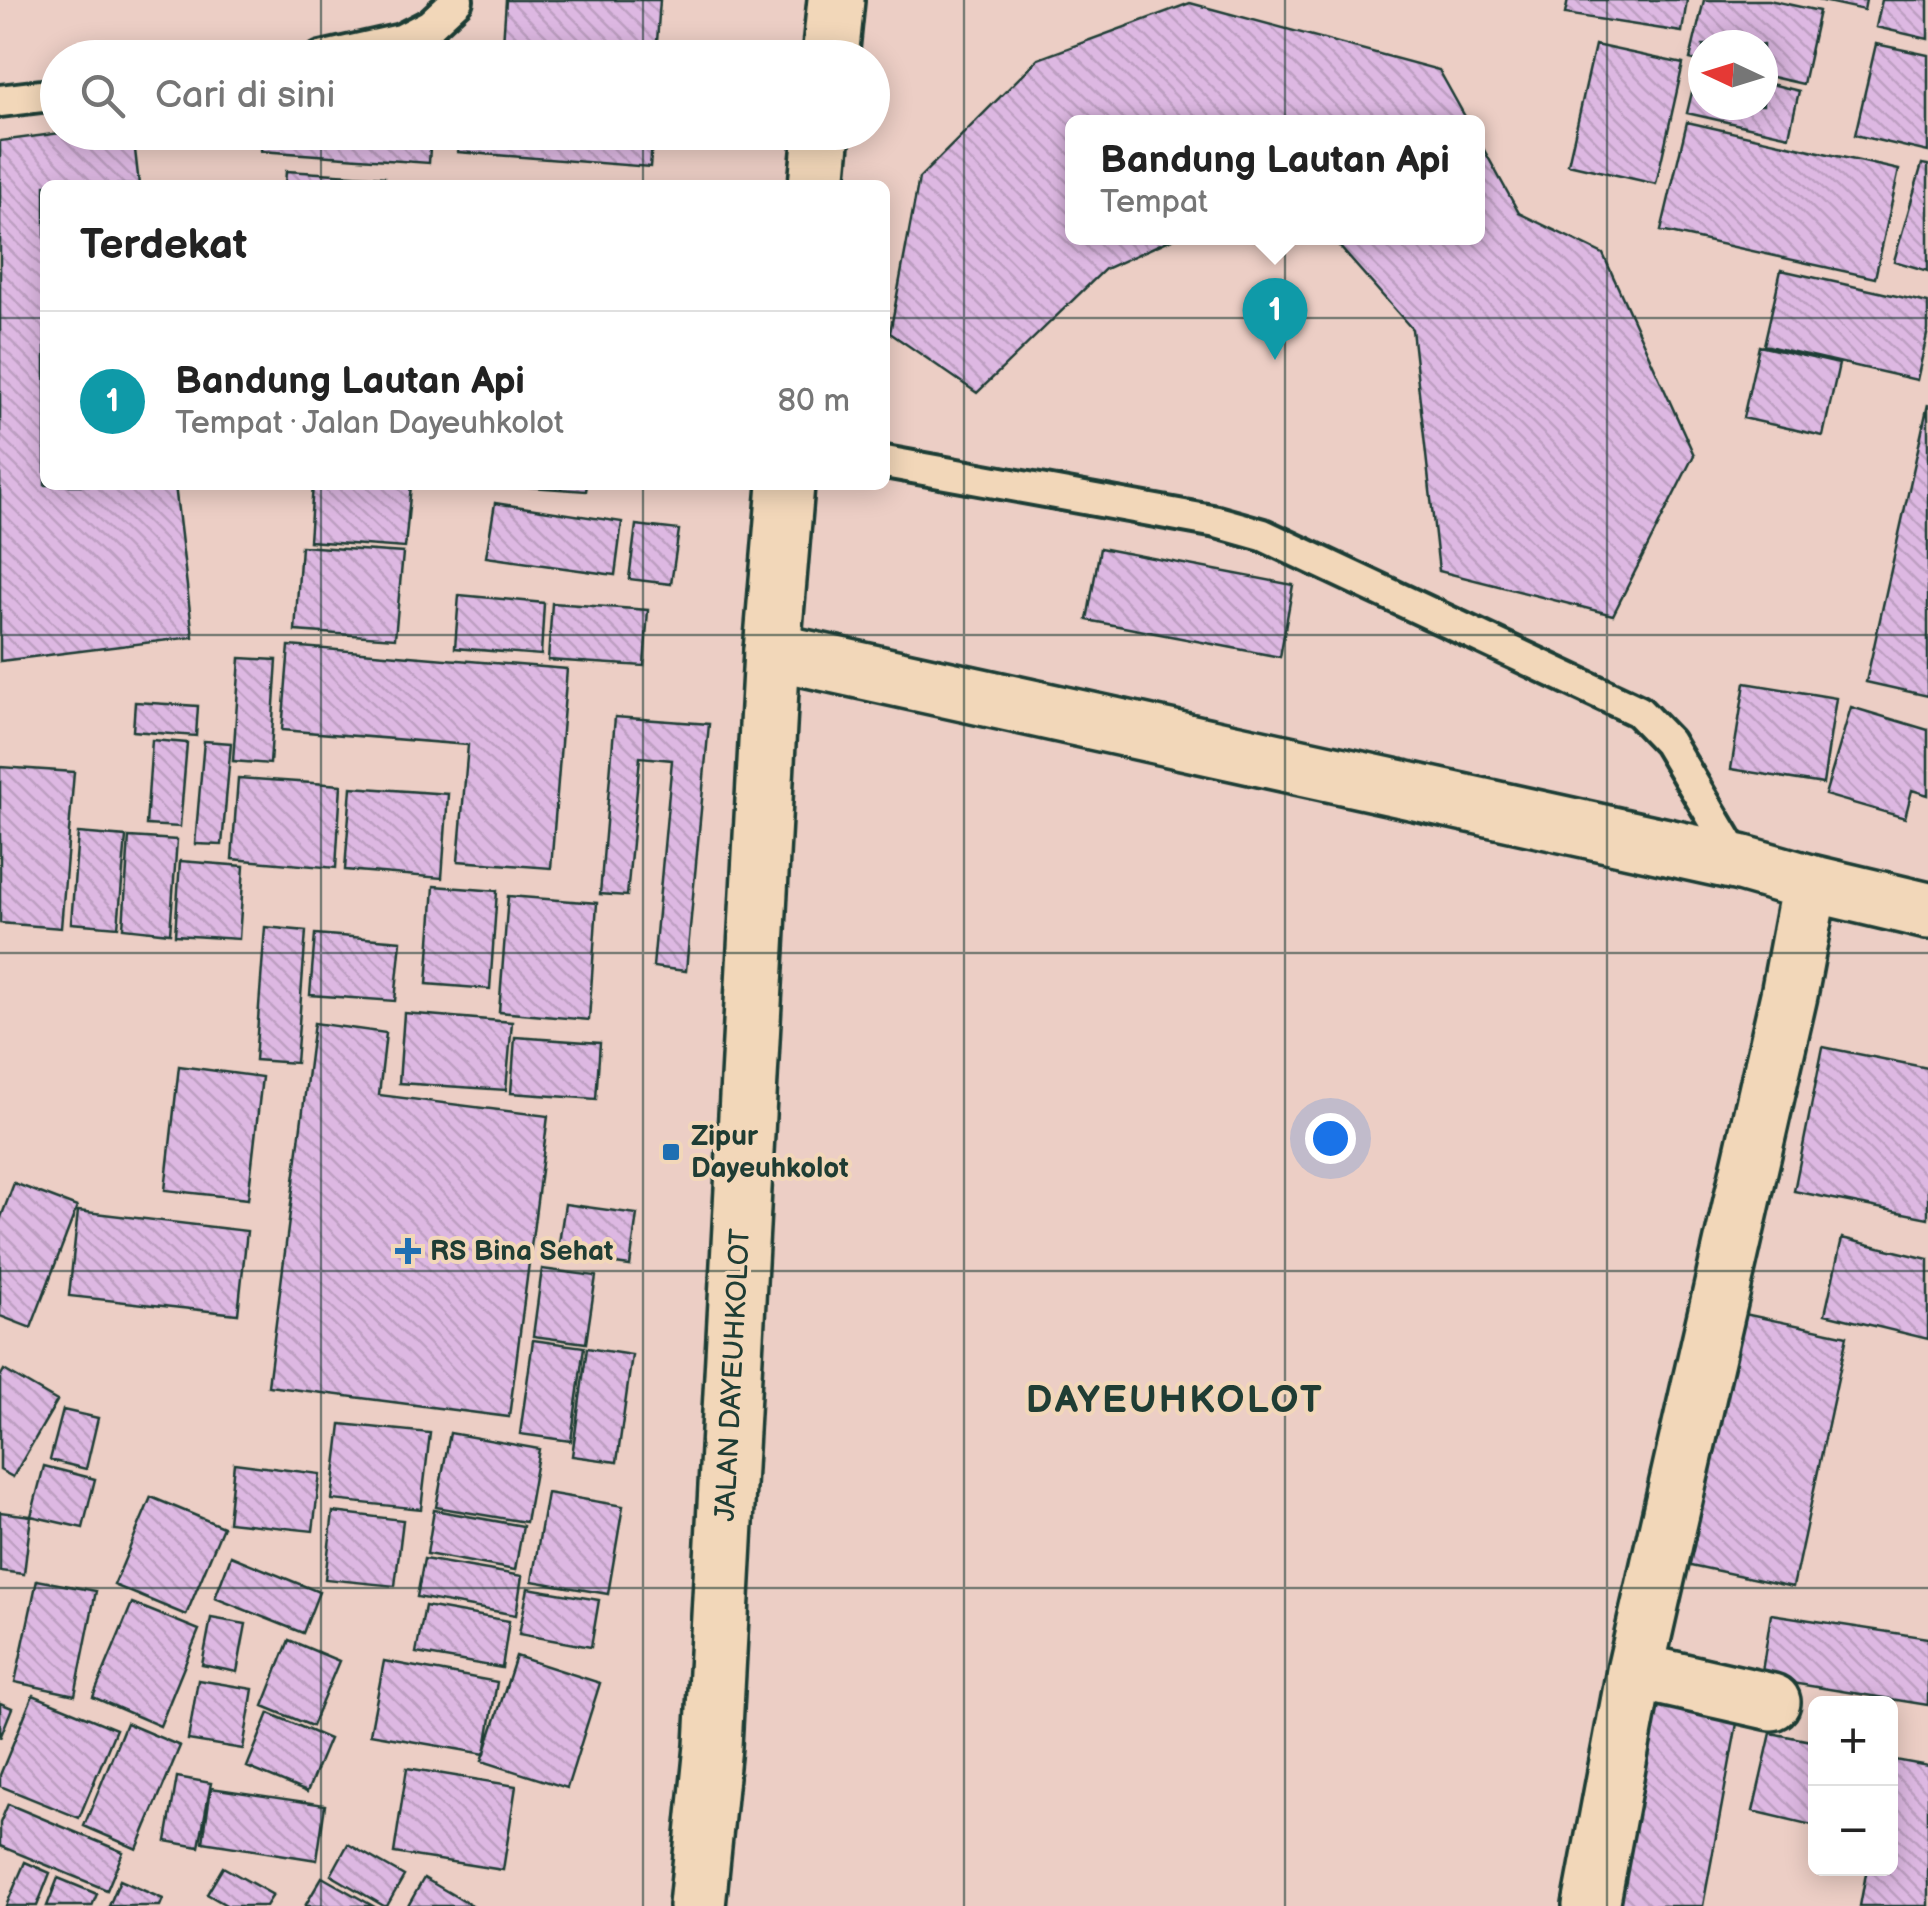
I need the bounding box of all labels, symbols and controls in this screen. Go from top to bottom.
north arrow [1688,30,1778,120]
search box [40,40,890,150]
icon: search [75,68,130,123]
text: Cari di sini [155,73,335,118]
popup [1065,115,1485,245]
text: Bandung Lautan Api [1100,138,1450,183]
text: Tempat [1100,183,1208,222]
text: Terdekat [80,220,247,271]
pin: 1 [1242,278,1308,360]
text: Bandung Lautan Api [175,359,525,404]
text: 1 [106,382,119,421]
text: 80 m [777,382,850,421]
text: Tempat · Jalan Dayeuhkolot [175,404,564,443]
your location [1305,1113,1356,1164]
place label: Zipur Dayeuhkolot [691,1120,849,1185]
marker: Zipur Dayeuhkolot [660,1141,682,1163]
street label: JALAN DAYEUHKOLOT [709,1228,757,1522]
place label: RS Bina Sehat [430,1235,613,1268]
marker: RS Bina Sehat [395,1238,421,1264]
district label: DAYEUHKOLOT [1026,1378,1324,1423]
map controls [1808,1696,1898,1876]
button: + [1808,1696,1898,1786]
button: − [1808,1786,1898,1876]

